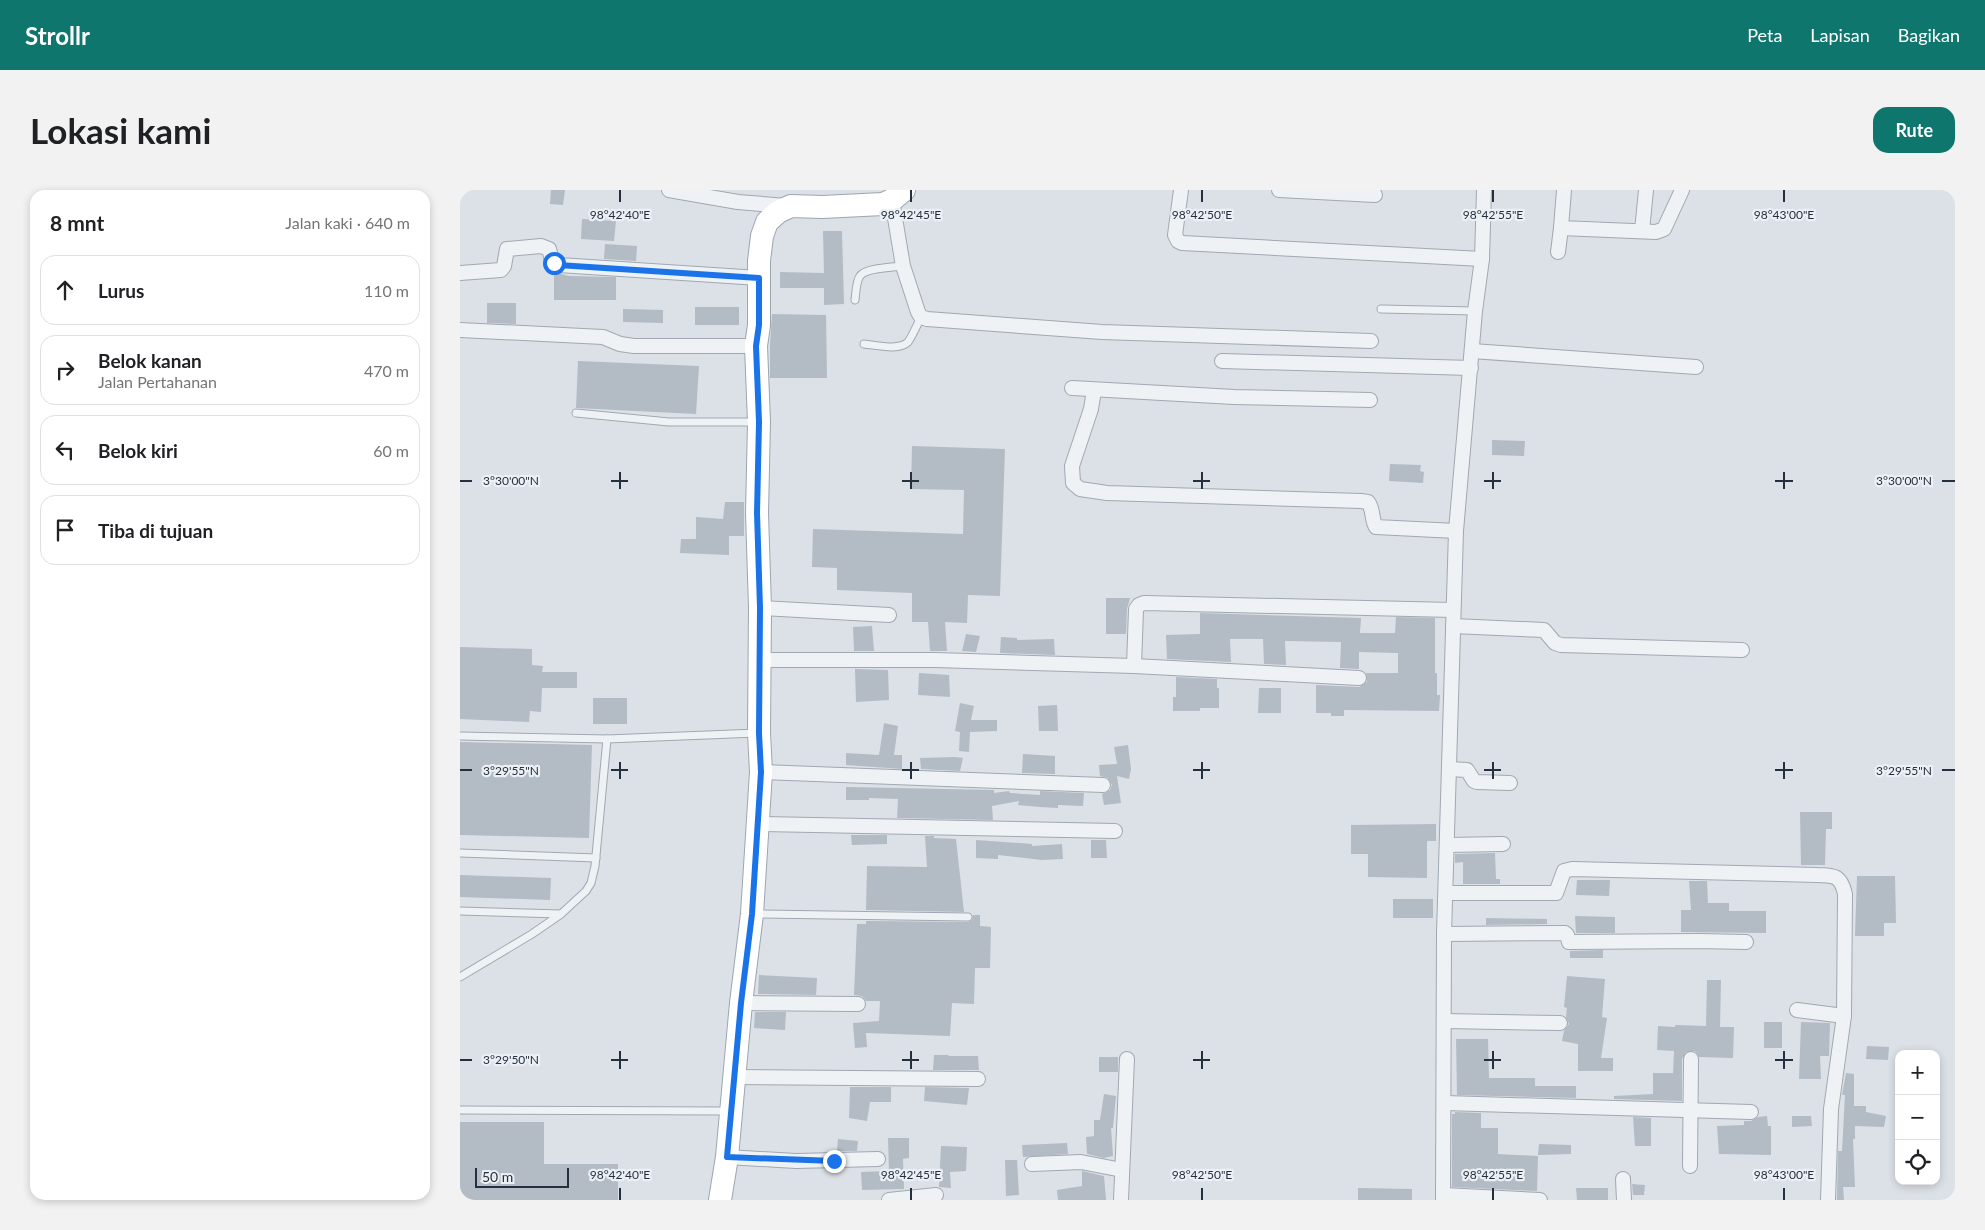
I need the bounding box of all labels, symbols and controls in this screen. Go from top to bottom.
text: Strollr [25,21,90,50]
text: Peta [1747,24,1782,46]
text: Lapisan [1810,24,1870,46]
text: Bagikan [1898,24,1960,46]
button: Rute [1873,107,1955,153]
text: Lokasi kami [30,109,211,151]
text: 98°42'40"E [590,207,650,222]
text: 98°42'45"E [881,207,941,222]
text: 98°42'50"E [1172,207,1232,222]
text: 98°42'55"E [1463,207,1523,222]
text: 98°43'00"E [1754,207,1814,222]
text: 8 mnt [50,210,104,235]
text: Jalan kaki · 640 m [285,213,410,232]
route start [543,252,566,275]
icon: ahead [51,276,79,304]
text: Lurus [98,279,144,302]
text: 110 m [364,281,409,300]
text: Belok kanan [98,349,202,372]
icon: right [51,356,79,384]
text: 470 m [364,361,409,380]
text: Jalan Pertahanan [98,372,217,391]
icon: left [51,436,79,464]
text: Belok kiri [98,439,178,462]
text: 60 m [373,441,409,460]
text: 3°30'00"N [483,473,539,488]
text: 3°30'00"N [1876,473,1932,488]
icon: arrive [51,516,79,544]
text: Tiba di tujuan [98,519,213,542]
text: 3°29'55"N [483,763,539,778]
text: 3°29'55"N [1876,763,1932,778]
map controls [1895,1050,1940,1185]
button: + [1895,1050,1940,1095]
text: 3°29'50"N [483,1052,539,1067]
button: − [1895,1095,1940,1140]
button: locate [1895,1140,1940,1185]
route end [823,1150,846,1173]
scale bar [475,1165,569,1188]
text: 98°42'40"E [590,1167,650,1182]
text: 98°42'45"E [881,1167,941,1182]
text: 98°42'50"E [1172,1167,1232,1182]
text: 98°42'55"E [1463,1167,1523,1182]
text: 98°43'00"E [1754,1167,1814,1182]
text: 50 m [482,1168,513,1185]

